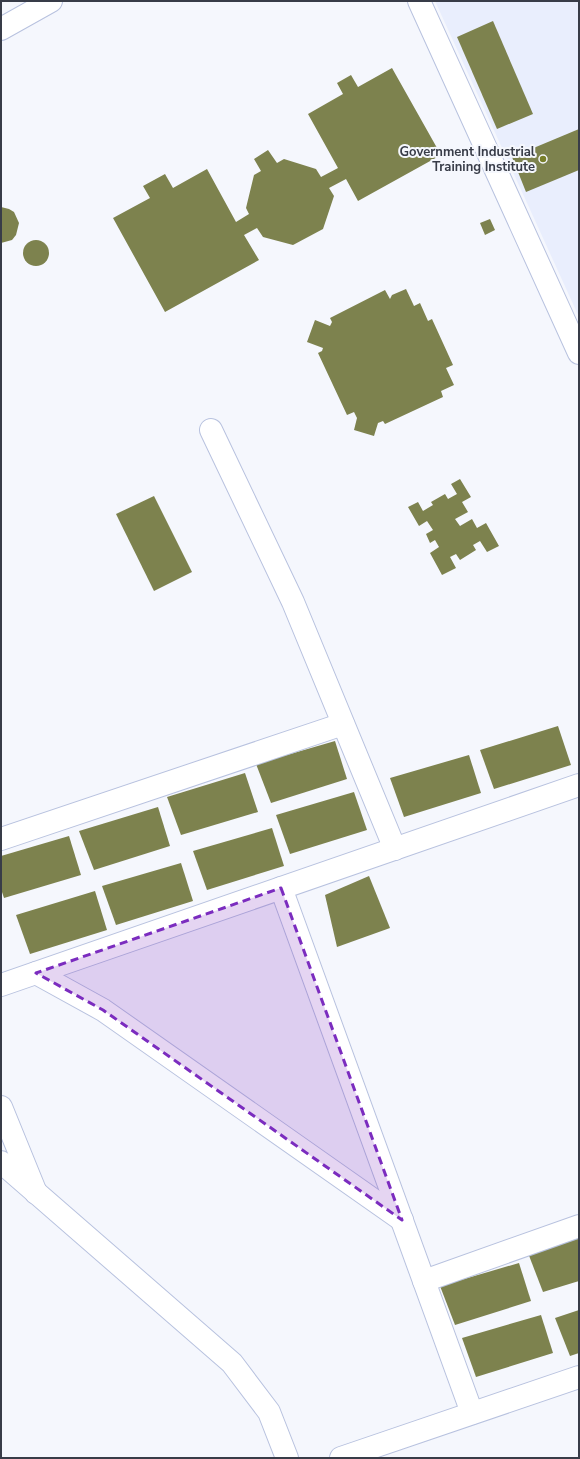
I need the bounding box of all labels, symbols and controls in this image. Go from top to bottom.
place label: Government Industrial Training Institute [400,143,536,176]
marker: Government Industrial Training Institute [538,154,548,164]

